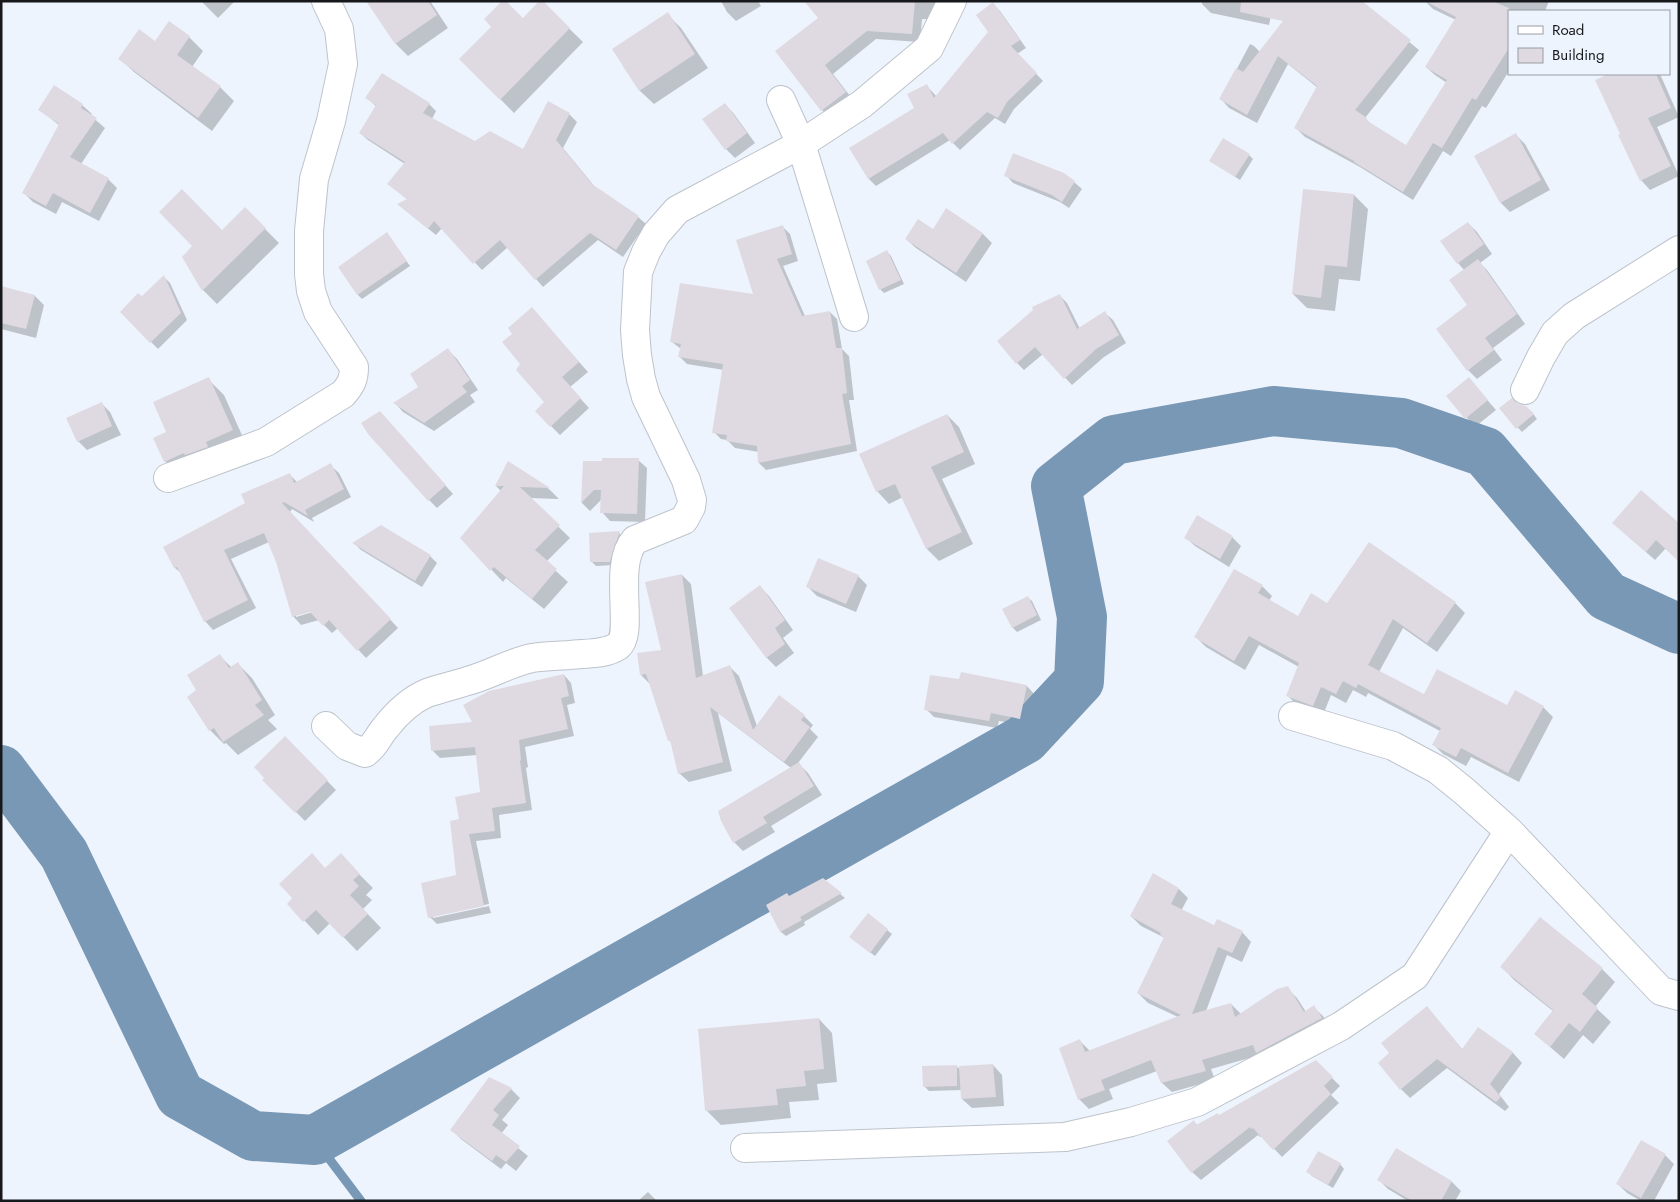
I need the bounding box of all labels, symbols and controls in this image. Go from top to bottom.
legend [1508,10,1670,75]
text: Road [1552,19,1584,41]
text: Building [1552,44,1604,66]

